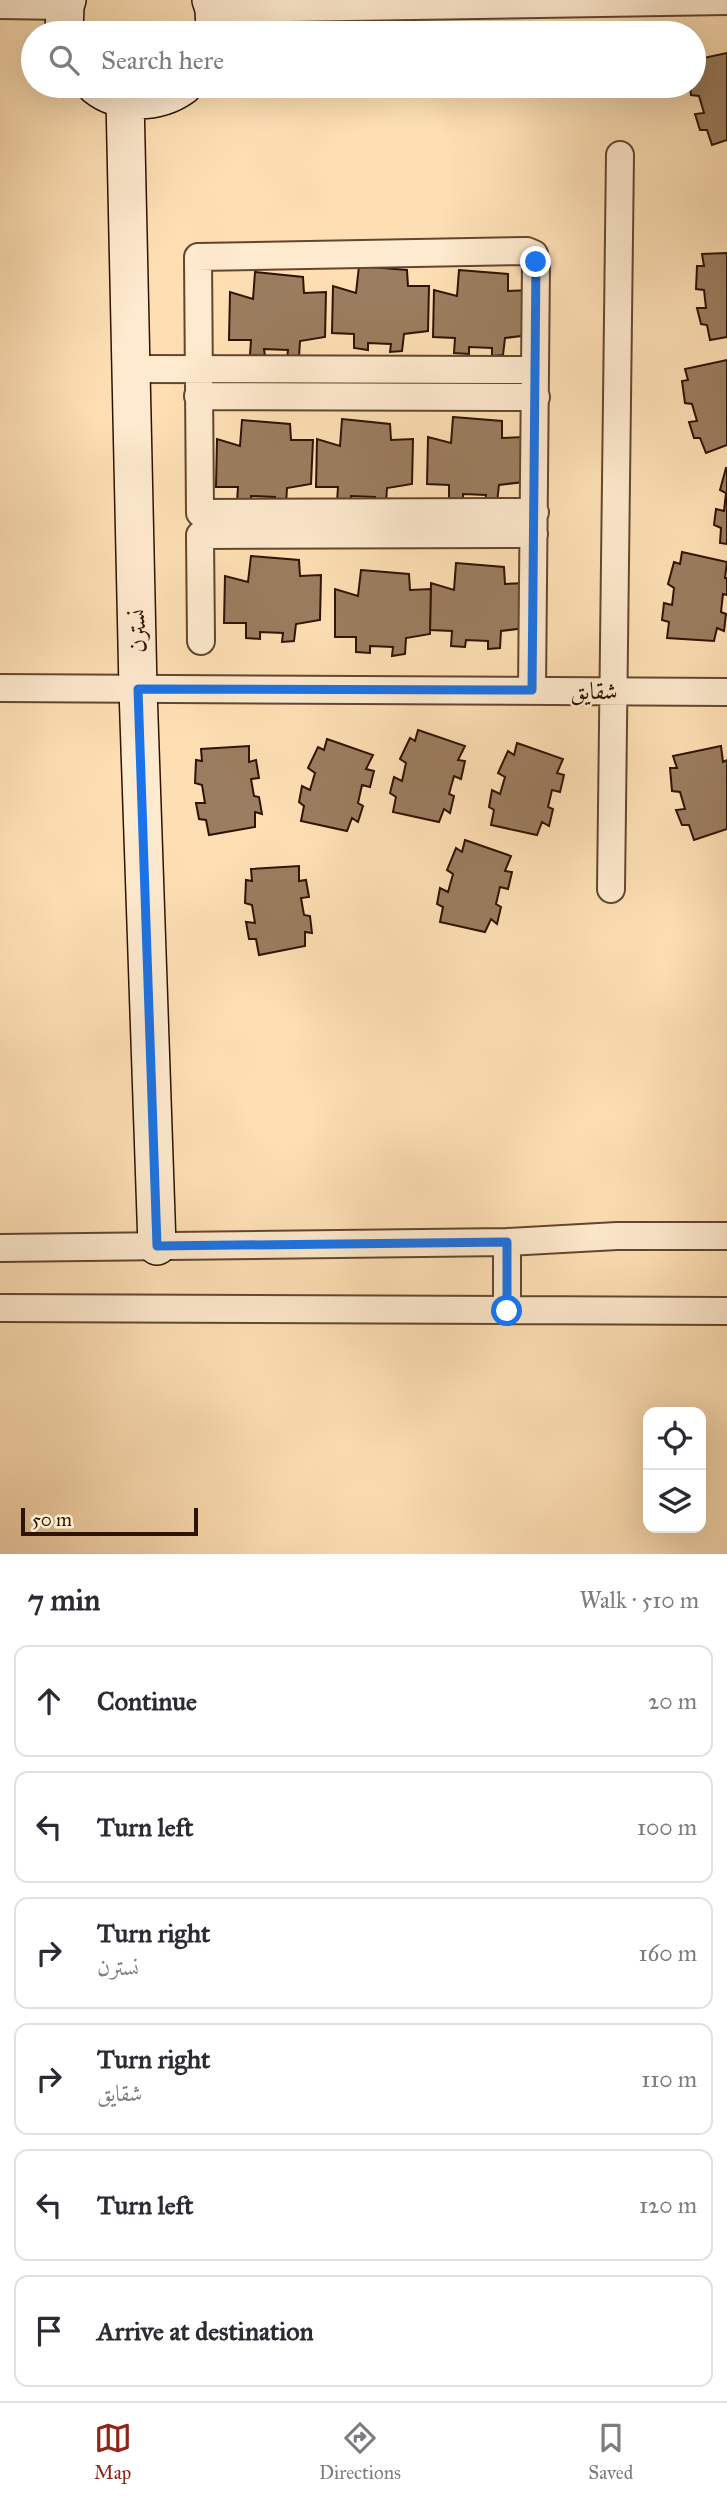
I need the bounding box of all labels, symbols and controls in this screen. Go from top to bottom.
search box [21,21,706,98]
icon: search [45,41,83,79]
text: Search here [101,44,224,76]
route end [520,246,551,277]
street label: نسترن [122,609,152,653]
street label: شقایق [570,676,618,706]
route start [491,1295,522,1326]
map controls [643,1407,706,1533]
button: locate [643,1407,706,1470]
button: layers [643,1470,706,1533]
scale bar [21,1505,198,1537]
text: 50 m [32,1508,72,1531]
text: 7 min [28,1582,100,1618]
text: Walk · 510 m [579,1586,699,1614]
icon: ahead [30,1682,68,1720]
text: Continue [97,1685,197,1717]
text: 20 m [648,1687,697,1715]
icon: left [30,1808,68,1846]
text: Turn left [97,1811,193,1843]
text: 100 m [637,1813,697,1841]
text: Turn right [97,1917,210,1949]
icon: right [30,1934,68,1972]
text: 160 m [639,1939,697,1967]
text: نسترن [97,1953,139,1981]
text: Turn right [97,2043,210,2075]
icon: right [30,2060,68,2098]
text: 110 m [641,2065,697,2093]
text: شقایق [97,2079,142,2107]
icon: left [30,2186,68,2224]
text: Turn left [97,2189,193,2221]
text: 120 m [639,2191,697,2219]
icon: arrive [30,2312,68,2350]
text: Arrive at destination [97,2315,314,2347]
tab: Map [94,2419,132,2484]
tab: Directions [319,2419,401,2484]
tab: Saved [588,2419,633,2484]

